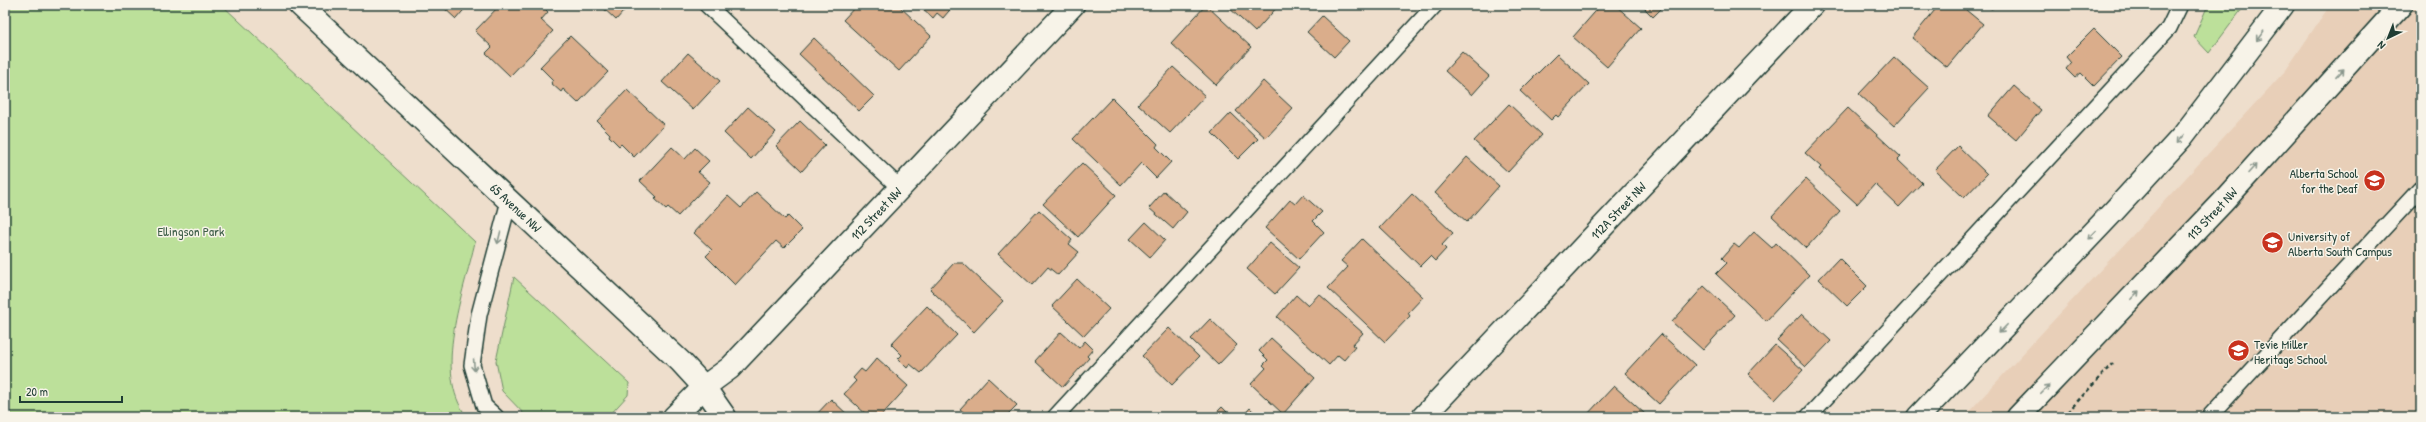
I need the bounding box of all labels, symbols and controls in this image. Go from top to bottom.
north arrow [2368,18,2408,58]
one-way arrow [2256,30,2264,41]
text: N [2374,38,2388,52]
one-way arrow [2335,68,2344,78]
one-way arrow [2175,133,2184,144]
one-way arrow [2248,164,2257,174]
place label: Alberta School for the Deaf [2290,164,2359,197]
school or university icon: Alberta School for the Deaf [2361,167,2387,193]
street label: 112A Street NW [1586,178,1650,243]
street label: 65 Avenue NW [486,179,546,236]
street label: 112 Street NW [846,183,905,244]
street label: 113 Street NW [2182,183,2241,244]
park label: Ellingson Park [158,222,225,240]
place label: University of Alberta South Campus [2288,227,2392,260]
one-way arrow [2088,230,2097,240]
school or university icon: University of Alberta South Campus [2260,230,2286,256]
one-way arrow [495,232,502,245]
one-way arrow [2130,290,2140,300]
one-way arrow [1998,324,2007,334]
place label: Tevie Miller Heritage School [2254,335,2328,368]
school or university icon: Tevie Miller Heritage School [2225,338,2251,364]
one-way arrow [470,358,477,371]
scale bar [20,378,122,404]
text: 20 m [26,383,48,400]
one-way arrow [2040,384,2050,394]

